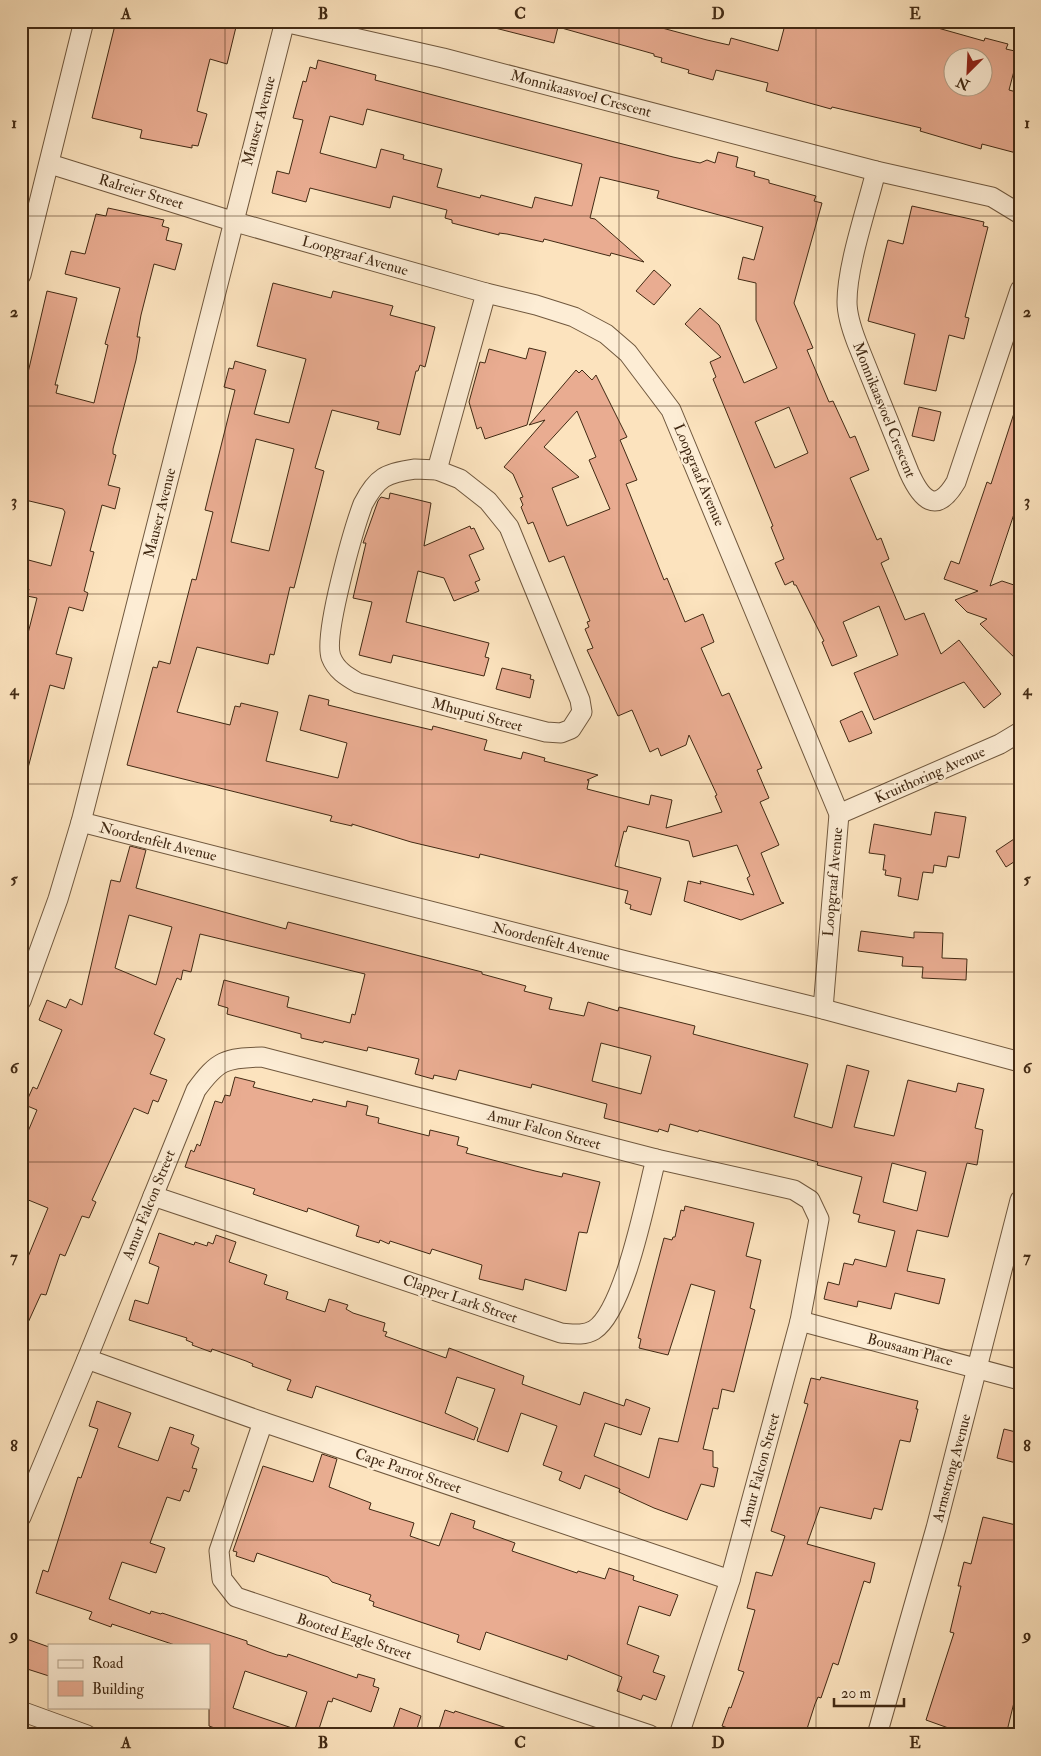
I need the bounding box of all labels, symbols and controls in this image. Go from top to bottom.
text: A [120,4,132,24]
text: B [318,4,328,24]
text: C [514,4,526,24]
text: D [711,4,725,24]
text: E [909,4,921,24]
north arrow [944,48,994,98]
street label: Monnikaasvoel Crescent [509,66,654,122]
text: N [953,73,973,94]
street label: Mauser Avenue [238,74,280,168]
text: 1 [11,113,17,133]
text: 1 [1024,113,1030,133]
street label: Ralreier Street [96,170,186,214]
street label: Loopgraaf Avenue [299,232,410,281]
text: 2 [10,302,18,322]
text: 2 [1023,302,1031,322]
street label: Monnikaasvoel Crescent [848,339,920,481]
street label: Loopgraaf Avenue [668,421,729,530]
street label: Mauser Avenue [140,466,180,560]
text: 3 [11,491,17,511]
text: 3 [1024,491,1030,511]
text: 4 [9,680,20,700]
text: 4 [1022,680,1033,700]
street label: Mhuputi Street [429,694,525,737]
street label: Kruithoring Avenue [872,742,988,808]
street label: Noordenfelt Avenue [97,818,219,866]
street label: Loopgraaf Avenue [819,827,848,938]
text: 5 [10,869,18,889]
text: 5 [1023,869,1031,889]
street label: Noordenfelt Avenue [490,918,612,966]
text: 6 [10,1058,20,1078]
text: 6 [1023,1058,1033,1078]
street label: Amur Falcon Street [484,1105,603,1154]
street label: Amur Falcon Street [118,1147,180,1264]
text: 7 [10,1247,18,1267]
text: 7 [1023,1247,1031,1267]
street label: Clapper Lark Street [400,1270,520,1329]
street label: Bousaam Place [865,1329,955,1371]
street label: Amur Falcon Street [735,1411,784,1530]
street label: Armstrong Avenue [928,1412,976,1525]
text: 8 [10,1436,18,1456]
text: 8 [1023,1436,1031,1456]
street label: Cape Parrot Street [352,1444,464,1499]
street label: Booted Eagle Street [294,1609,414,1665]
text: 9 [8,1625,18,1645]
text: 9 [1021,1625,1031,1645]
legend [48,1644,210,1708]
text: Road [92,1654,124,1673]
scale bar [834,1676,904,1708]
text: Building [92,1680,144,1699]
text: 20 m [841,1684,871,1703]
text: A [120,1733,132,1753]
text: B [318,1733,328,1753]
text: C [514,1733,526,1753]
text: D [711,1733,725,1753]
text: E [909,1733,921,1753]

